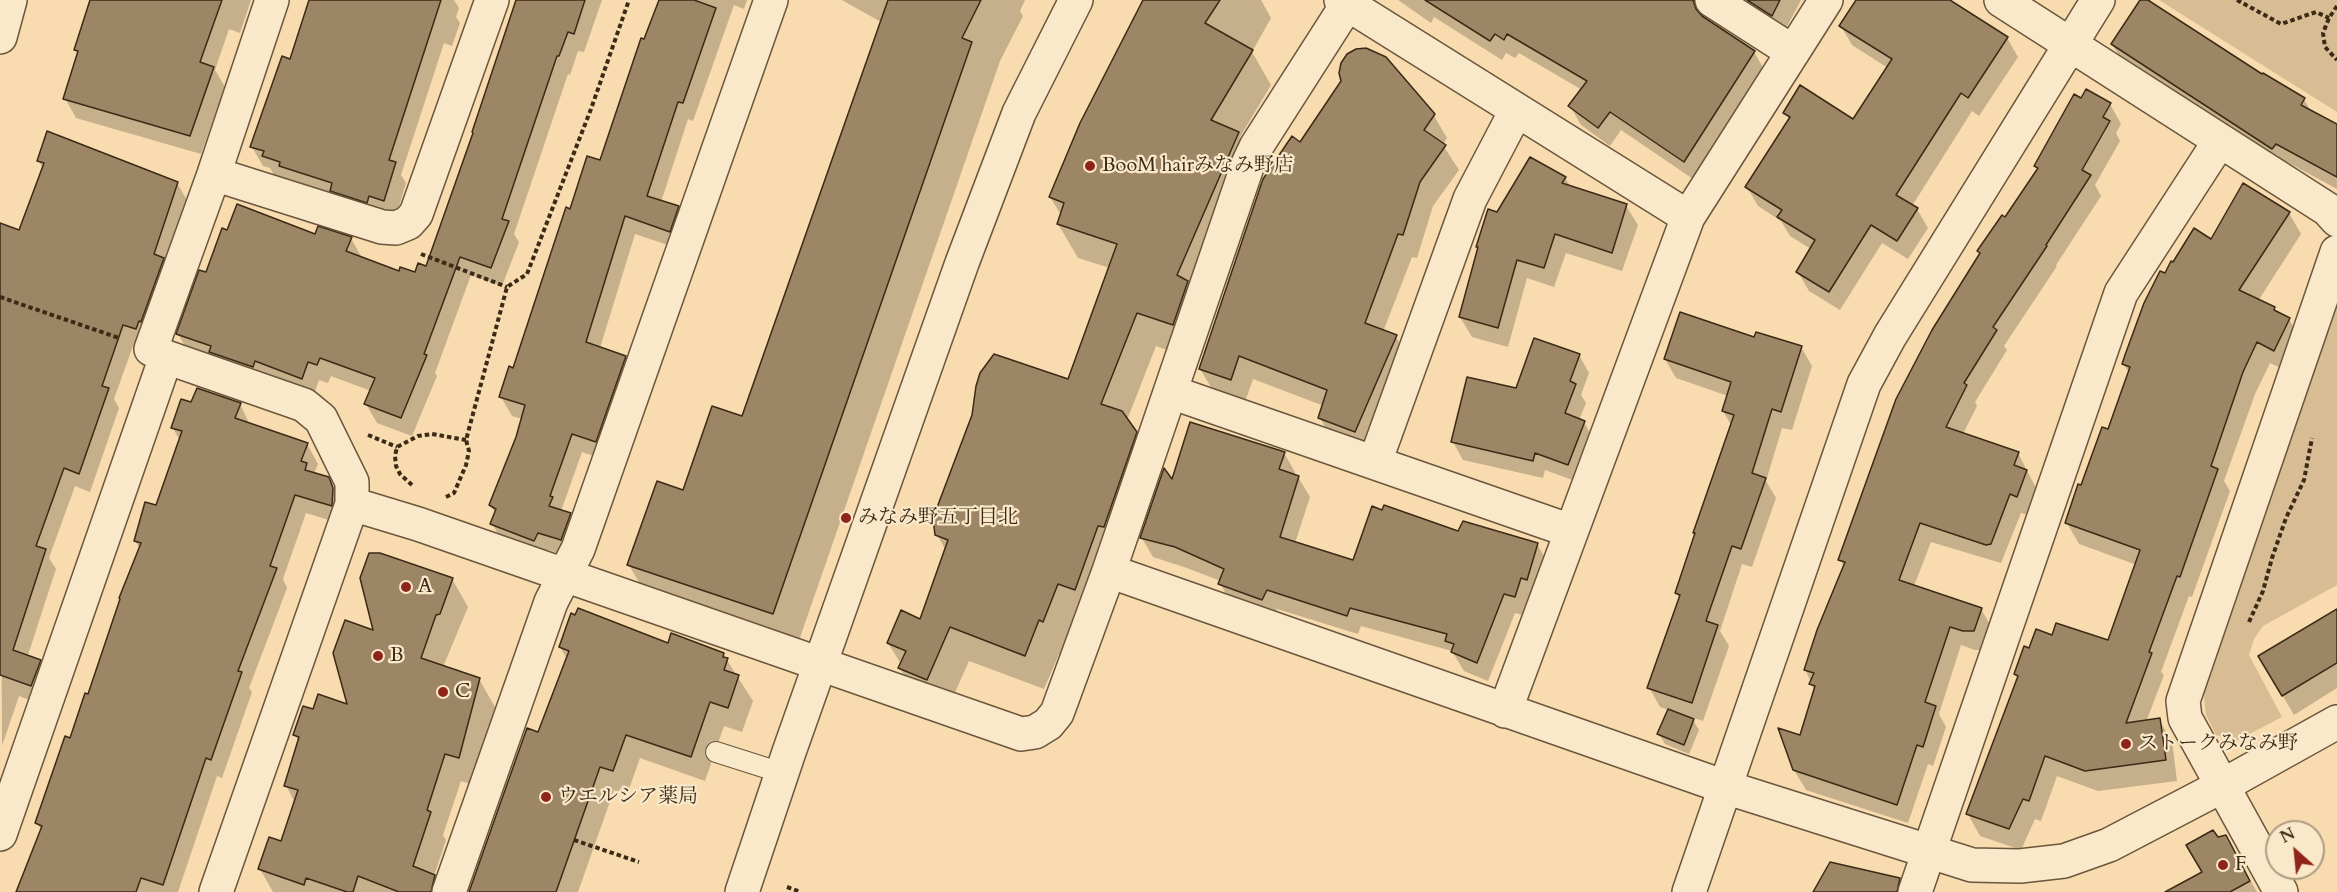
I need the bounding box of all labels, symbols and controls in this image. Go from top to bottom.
place label: BooM hairみなみ野店 [1102,154,1294,178]
marker: BooM hairみなみ野店 [1083,159,1097,173]
place label: みなみ野五丁目北 [858,506,1018,530]
marker: みなみ野五丁目北 [839,511,853,525]
place label: A [418,575,432,599]
marker: A [399,580,413,594]
place label: B [390,644,404,668]
marker: B [371,649,385,663]
place label: C [455,680,470,704]
marker: C [436,685,450,699]
place label: ストークみなみ野 [2138,732,2298,756]
marker: ストークみなみ野 [2119,737,2133,751]
place label: ウエルシア薬局 [558,785,698,809]
marker: ウエルシア薬局 [539,790,553,804]
north arrow [2265,820,2325,880]
text: N [2277,823,2299,849]
place label: F [2235,853,2246,877]
marker: F [2216,858,2230,872]

